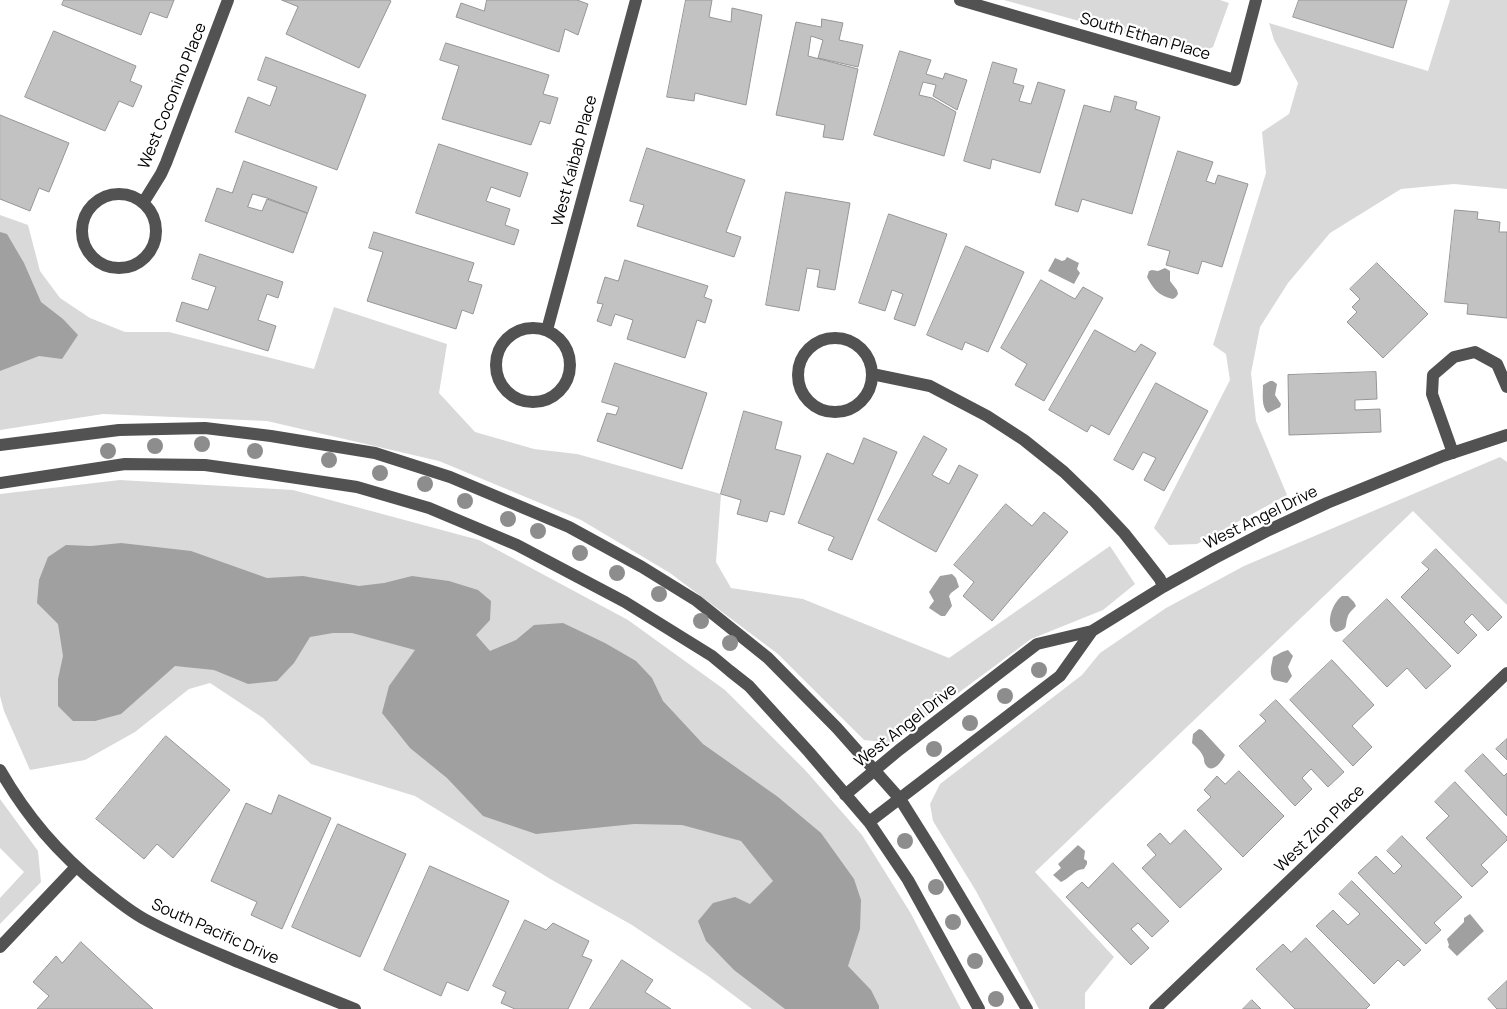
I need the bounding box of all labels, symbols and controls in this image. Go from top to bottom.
street label: South Ethan Place [1078,9,1212,65]
street label: West Coconino Place [135,20,211,172]
street label: West Kaibab Place [548,93,602,229]
street label: West Angel Drive [1201,482,1321,554]
street label: West Angel Drive [851,680,961,772]
street label: West Zion Place [1271,781,1369,877]
street label: South Pacific Drive [148,895,282,969]

